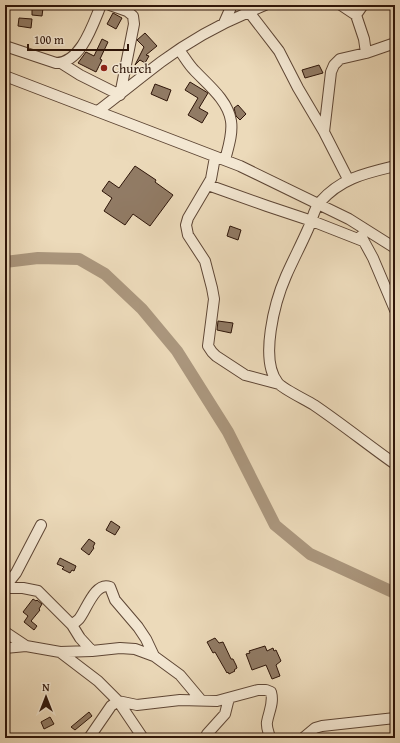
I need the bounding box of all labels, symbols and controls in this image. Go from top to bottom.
scale bar [28,26,128,52]
text: 100 m [34,31,64,48]
place label: Church [112,59,152,78]
marker: Church [99,63,109,73]
north arrow [26,677,66,717]
text: N [42,679,50,695]

